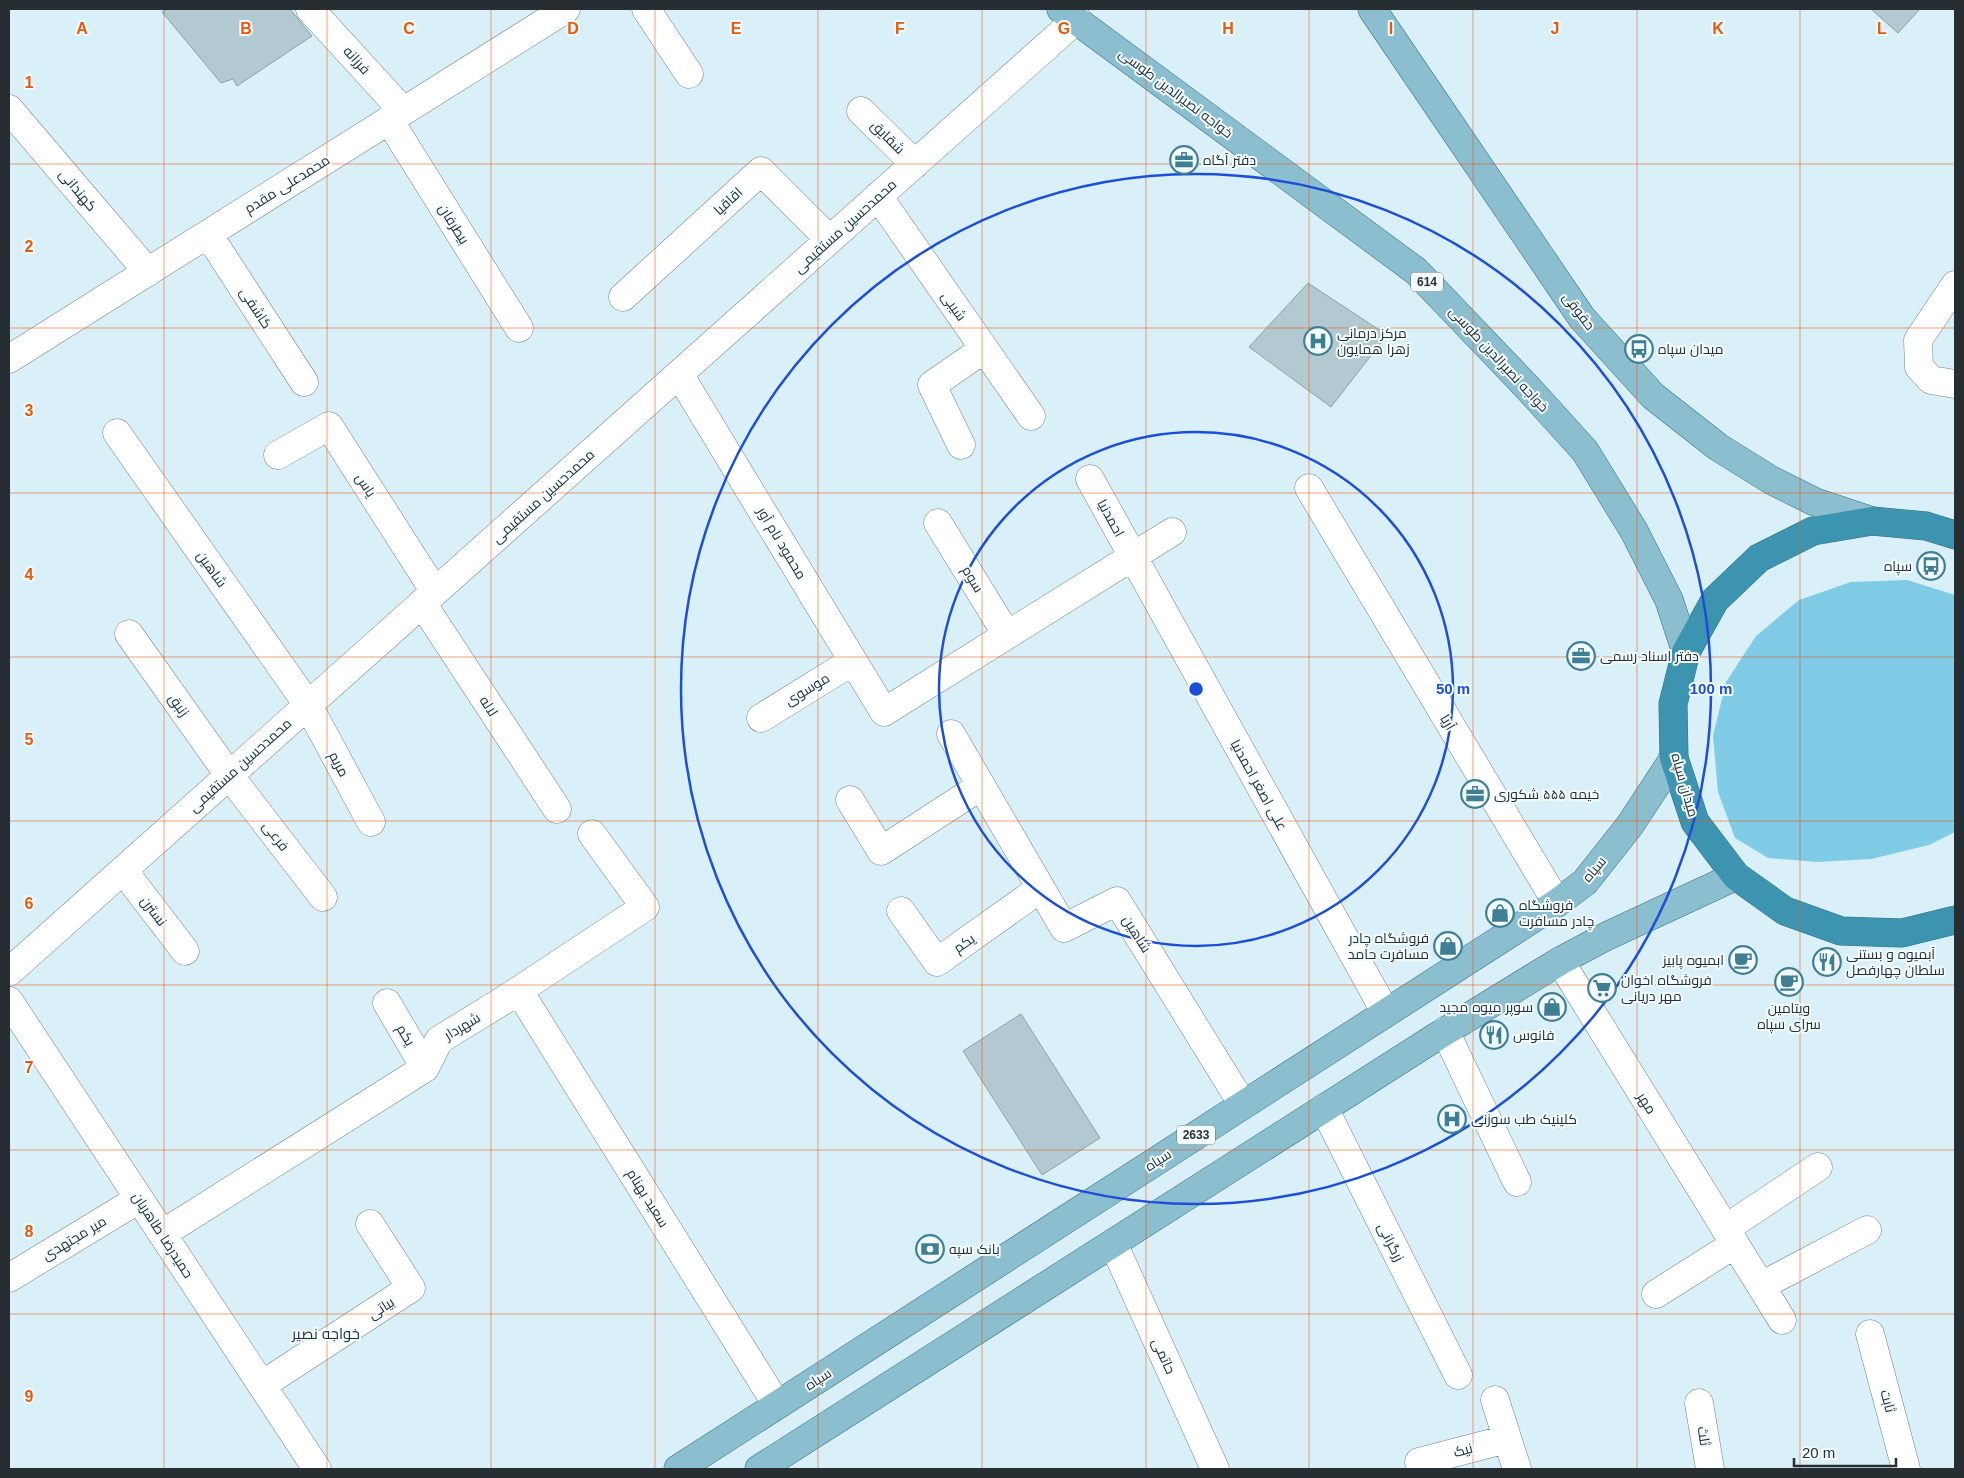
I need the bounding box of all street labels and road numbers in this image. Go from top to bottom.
street label: فرزانه [340,43,374,77]
street label: خواجه نصیرالدین طوسی [1116,45,1236,141]
street label: شقایق [867,117,908,158]
street label: محمدعلی مقدم [241,151,334,218]
street label: کهندانی [56,166,100,214]
street label: محمدحسین مستقیمی [791,176,899,276]
street label: اقاقیا [710,184,746,218]
street label: بیطرفان [435,201,473,247]
road number: 614 [1411,272,1443,292]
street label: کاشفی [237,284,275,332]
street label: شیبی [938,288,970,324]
street label: حقوقی [1560,289,1598,333]
street label: خواجه نصیرالدین طوسی [1446,303,1552,415]
street label: محمدحسین مستقیمی [489,446,597,546]
street label: یاس [353,470,380,500]
street label: احمدنیا [1094,496,1128,540]
street label: محمود نام آور [752,503,810,583]
street label: شاهین [194,548,230,590]
street label: سوم [957,563,987,596]
street label: موسوی [782,669,832,709]
street label: زنبق [165,691,192,720]
street label: لاله [477,693,501,719]
street label: آریا [1437,711,1459,733]
street label: محمدحسین مستقیمی [186,715,294,815]
street label: علی اصغر احمدنیا [1227,737,1291,833]
street label: مریم [324,749,352,780]
street label: میدان سپاه [1666,751,1702,819]
street label: فرعی [259,818,293,854]
street label: سپاه [1579,853,1611,886]
street label: نسترن [138,893,170,929]
street label: شاهین [1119,912,1155,956]
street label: یکم [950,930,979,958]
street label: شهردار [440,1009,483,1043]
street label: یکم [392,1021,419,1050]
street label: مهر [1634,1088,1660,1117]
road number: 2633 [1177,1126,1215,1144]
street label: سپاه [1142,1146,1175,1176]
street label: سعید بهنام [622,1166,672,1231]
street label: حمیدرضا طاهریان [129,1189,197,1281]
street label: میر مجتهدی [39,1213,109,1263]
street label: زرگرانی [1375,1220,1407,1264]
street label: بیاتی [365,1294,397,1322]
street label: حاتمی [1149,1336,1179,1376]
street label: سپاه [802,1365,835,1395]
street label: ثابت [1877,1388,1899,1414]
street label: ثلث [1695,1425,1713,1447]
street label: نیک [1452,1440,1474,1460]

